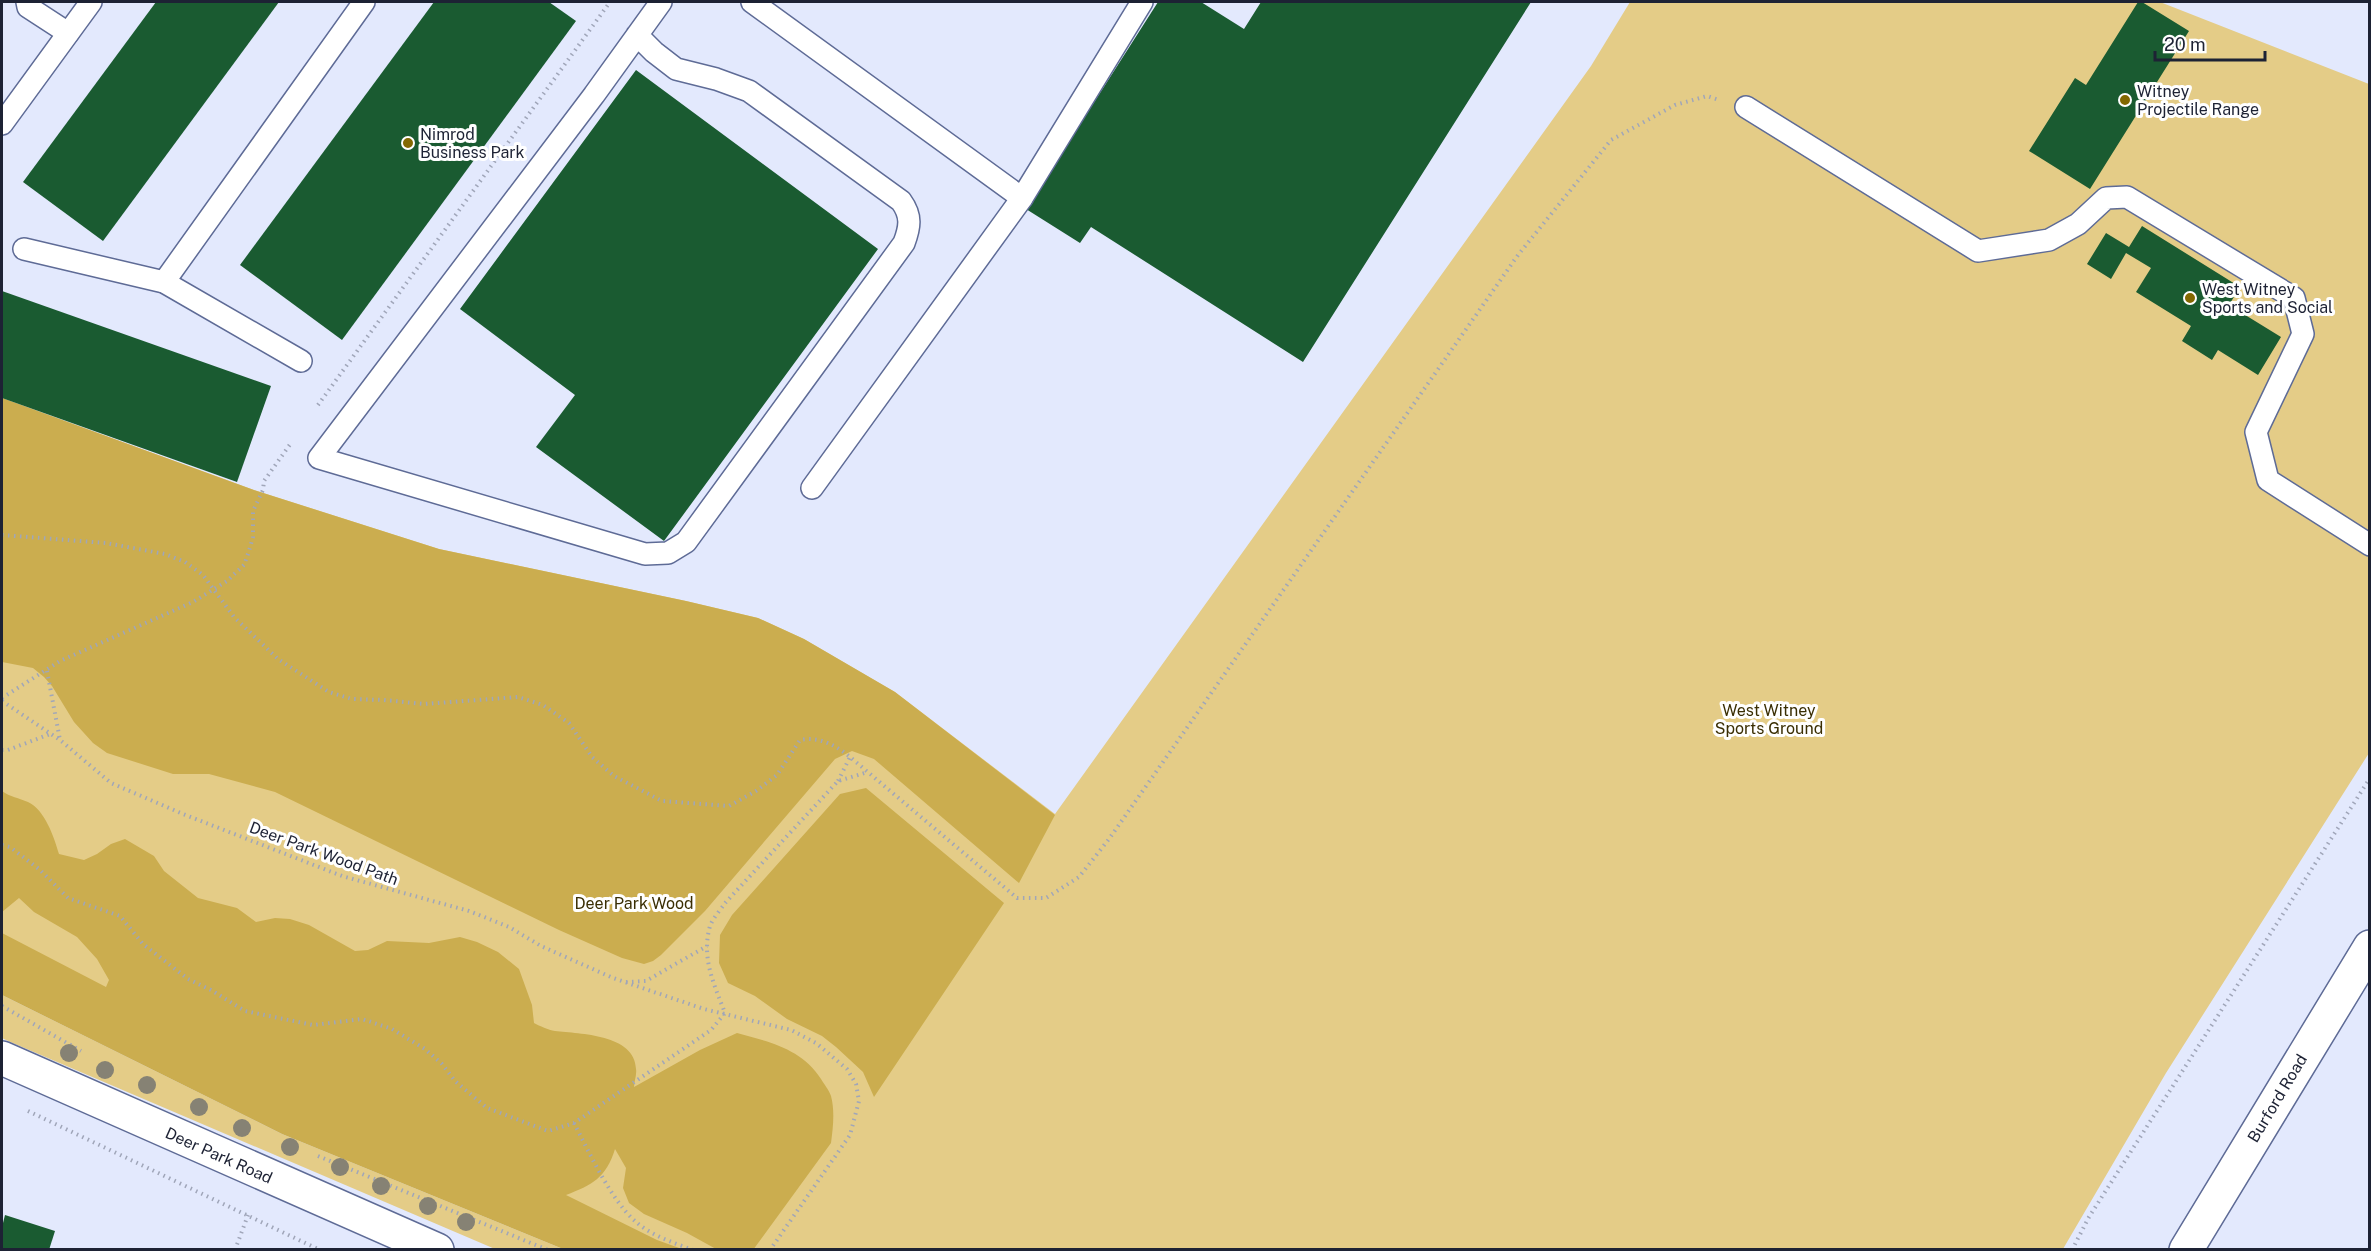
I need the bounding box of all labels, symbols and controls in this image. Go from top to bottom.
scale bar [2155,24,2264,62]
text: 20 m [2164,34,2206,55]
place label: Witney Projectile Range [2137,82,2259,119]
marker: Witney Projectile Range [2118,93,2132,107]
place label: Nimrod Business Park [420,125,525,162]
marker: Nimrod Business Park [401,136,415,150]
place label: West Witney Sports and Social [2202,280,2333,317]
marker: West Witney Sports and Social [2183,291,2197,305]
park label: West Witney Sports Ground [1715,701,1823,738]
street label: Deer Park Wood Path [247,818,401,889]
park label: Deer Park Wood [574,894,694,913]
street label: Burford Road [2244,1051,2311,1146]
street label: Deer Park Road [162,1123,275,1188]

